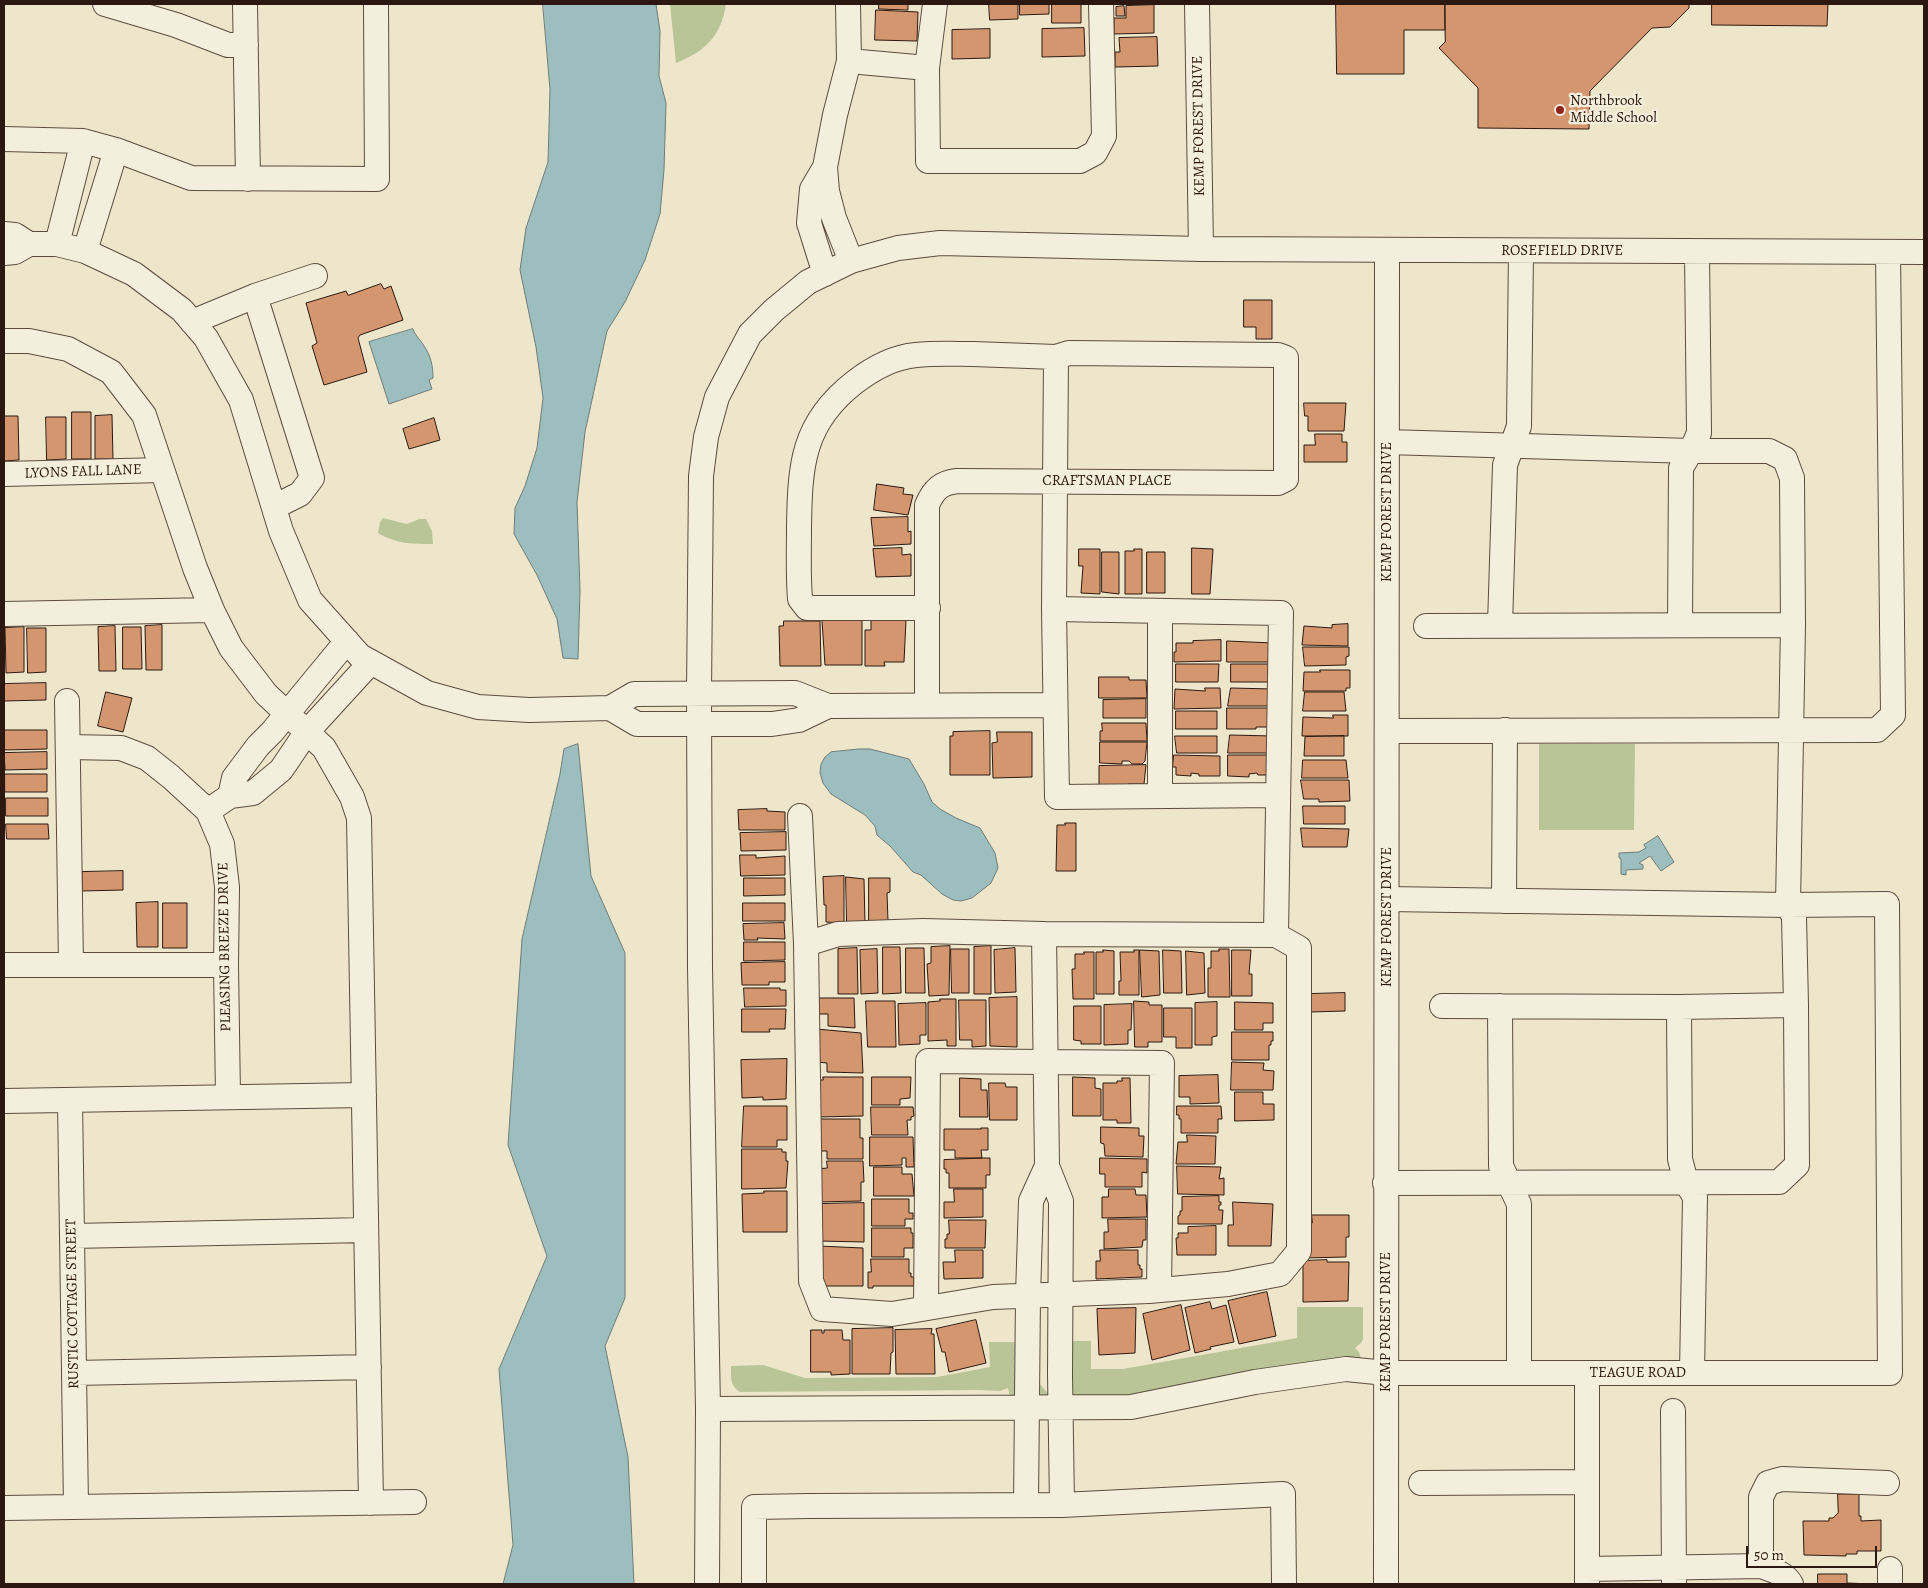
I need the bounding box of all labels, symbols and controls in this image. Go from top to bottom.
street label: KEMP FOREST DRIVE [1189,56,1209,196]
place label: Northbrook Middle School [1570,92,1657,127]
marker: Northbrook Middle School [1554,104,1566,116]
street label: ROSEFIELD DRIVE [1501,242,1623,260]
street label: KEMP FOREST DRIVE [1378,442,1396,582]
street label: LYONS FALL LANE [24,461,142,483]
street label: CRAFTSMAN PLACE [1042,472,1172,490]
street label: KEMP FOREST DRIVE [1378,847,1396,987]
street label: PLEASING BREEZE DRIVE [215,862,235,1032]
street label: RUSTIC COTTAGE STREET [63,1219,83,1389]
street label: KEMP FOREST DRIVE [1377,1252,1395,1392]
street label: TEAGUE ROAD [1590,1364,1686,1382]
scale bar [1748,1536,1879,1568]
text: 50 m [1754,1545,1784,1565]

